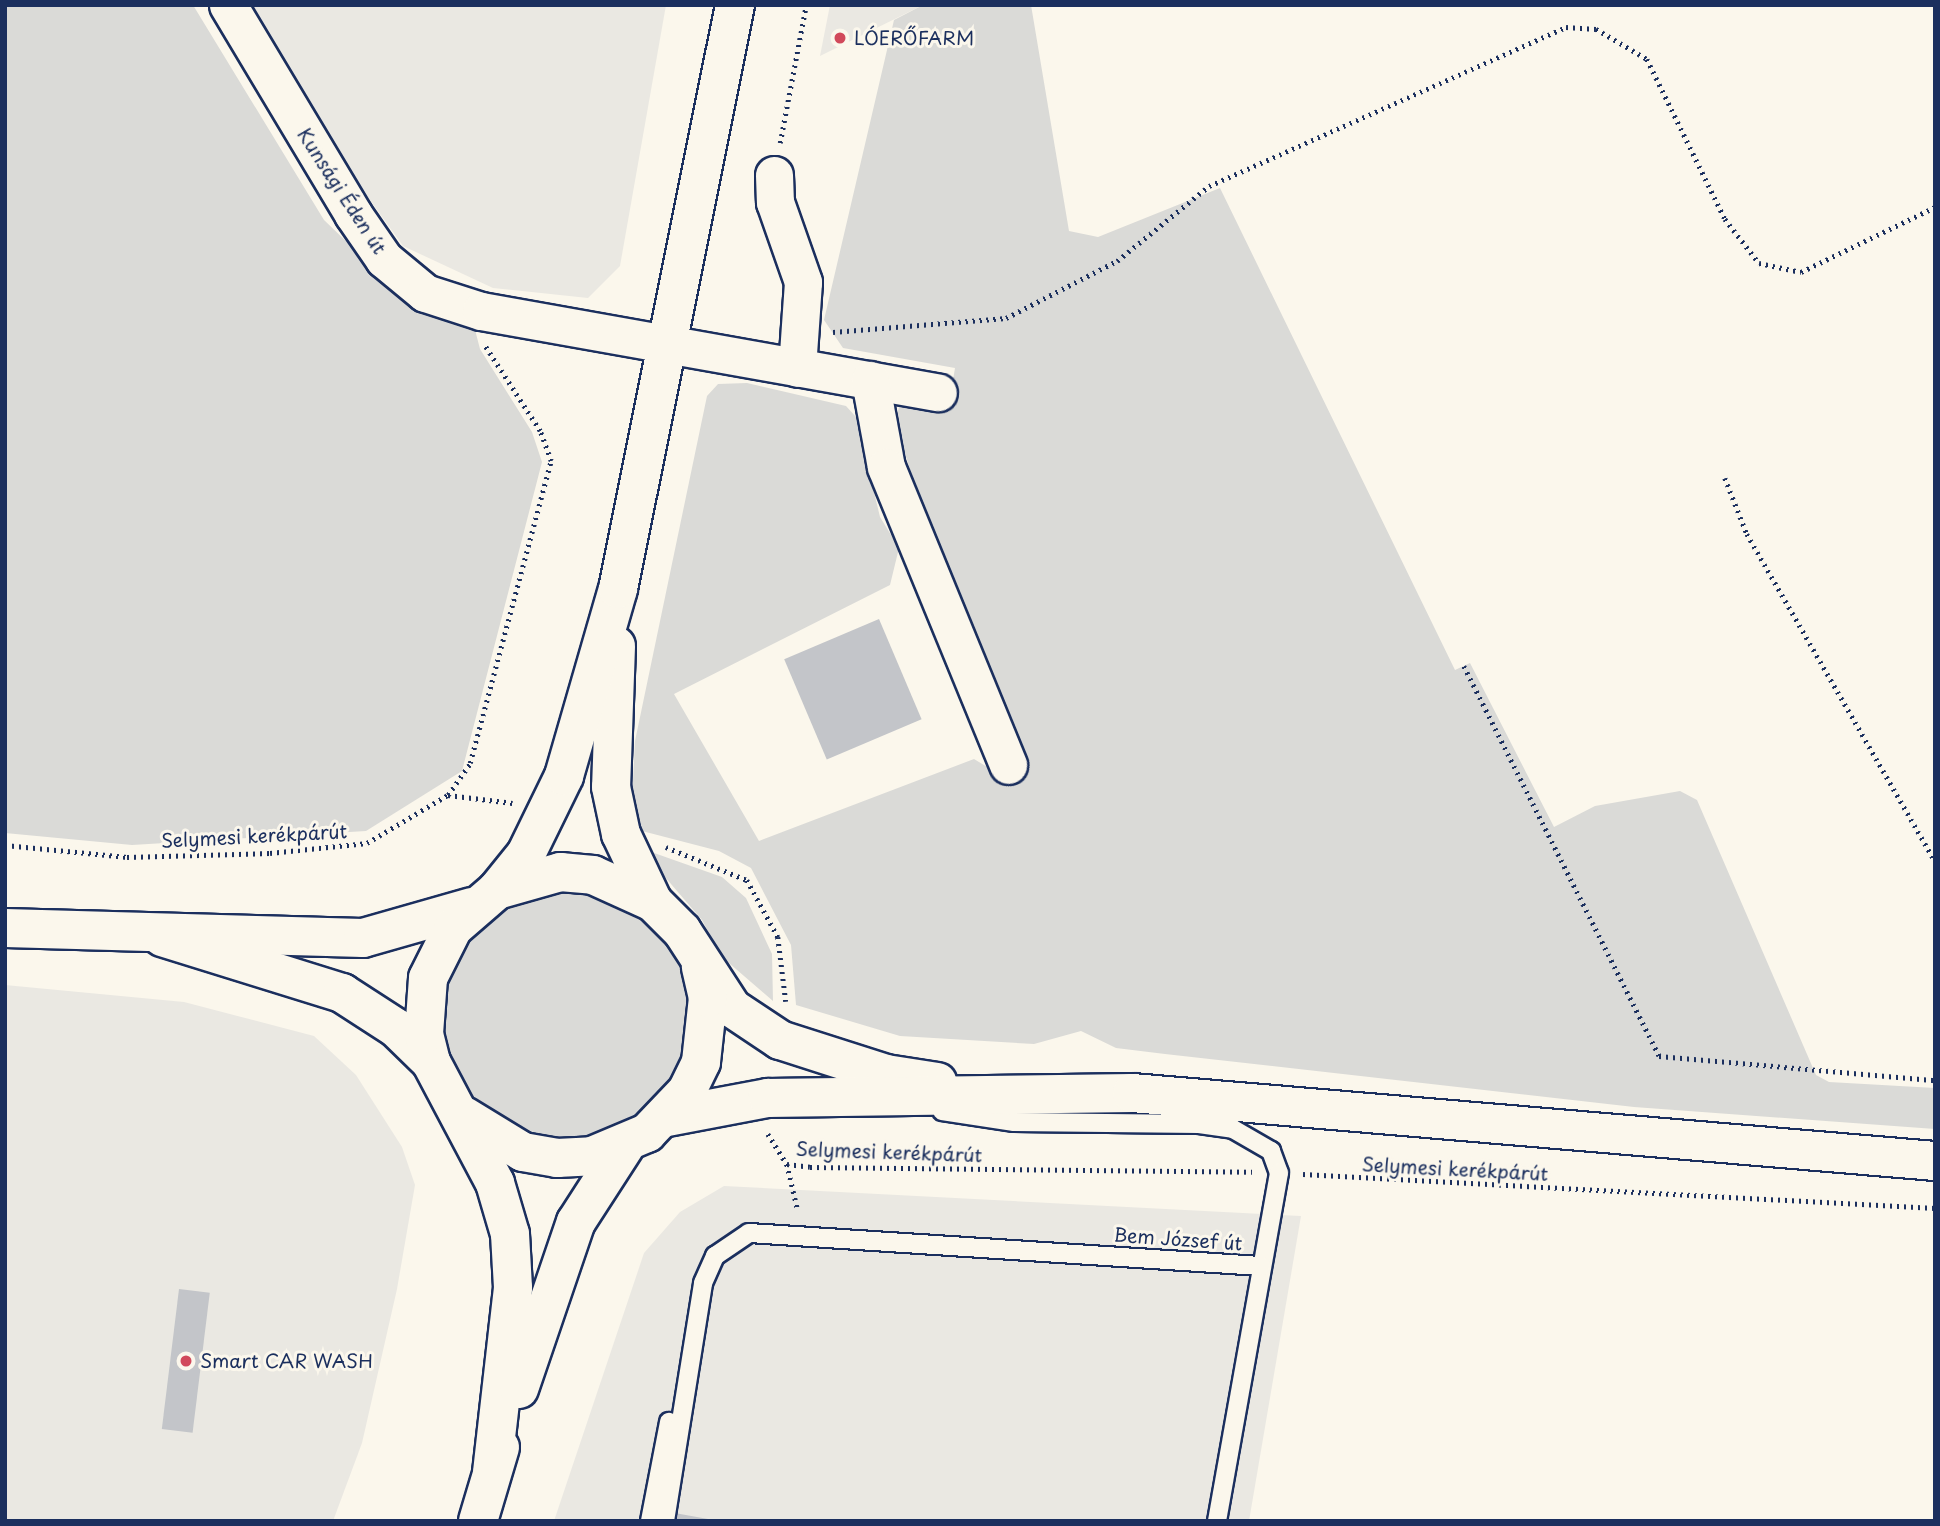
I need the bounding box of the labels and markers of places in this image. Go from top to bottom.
place label: LÓERŐFARM [854,27,974,49]
marker: LÓERŐFARM [832,30,848,46]
place label: Smart CAR WASH [200,1350,372,1372]
marker: Smart CAR WASH [178,1353,194,1369]

